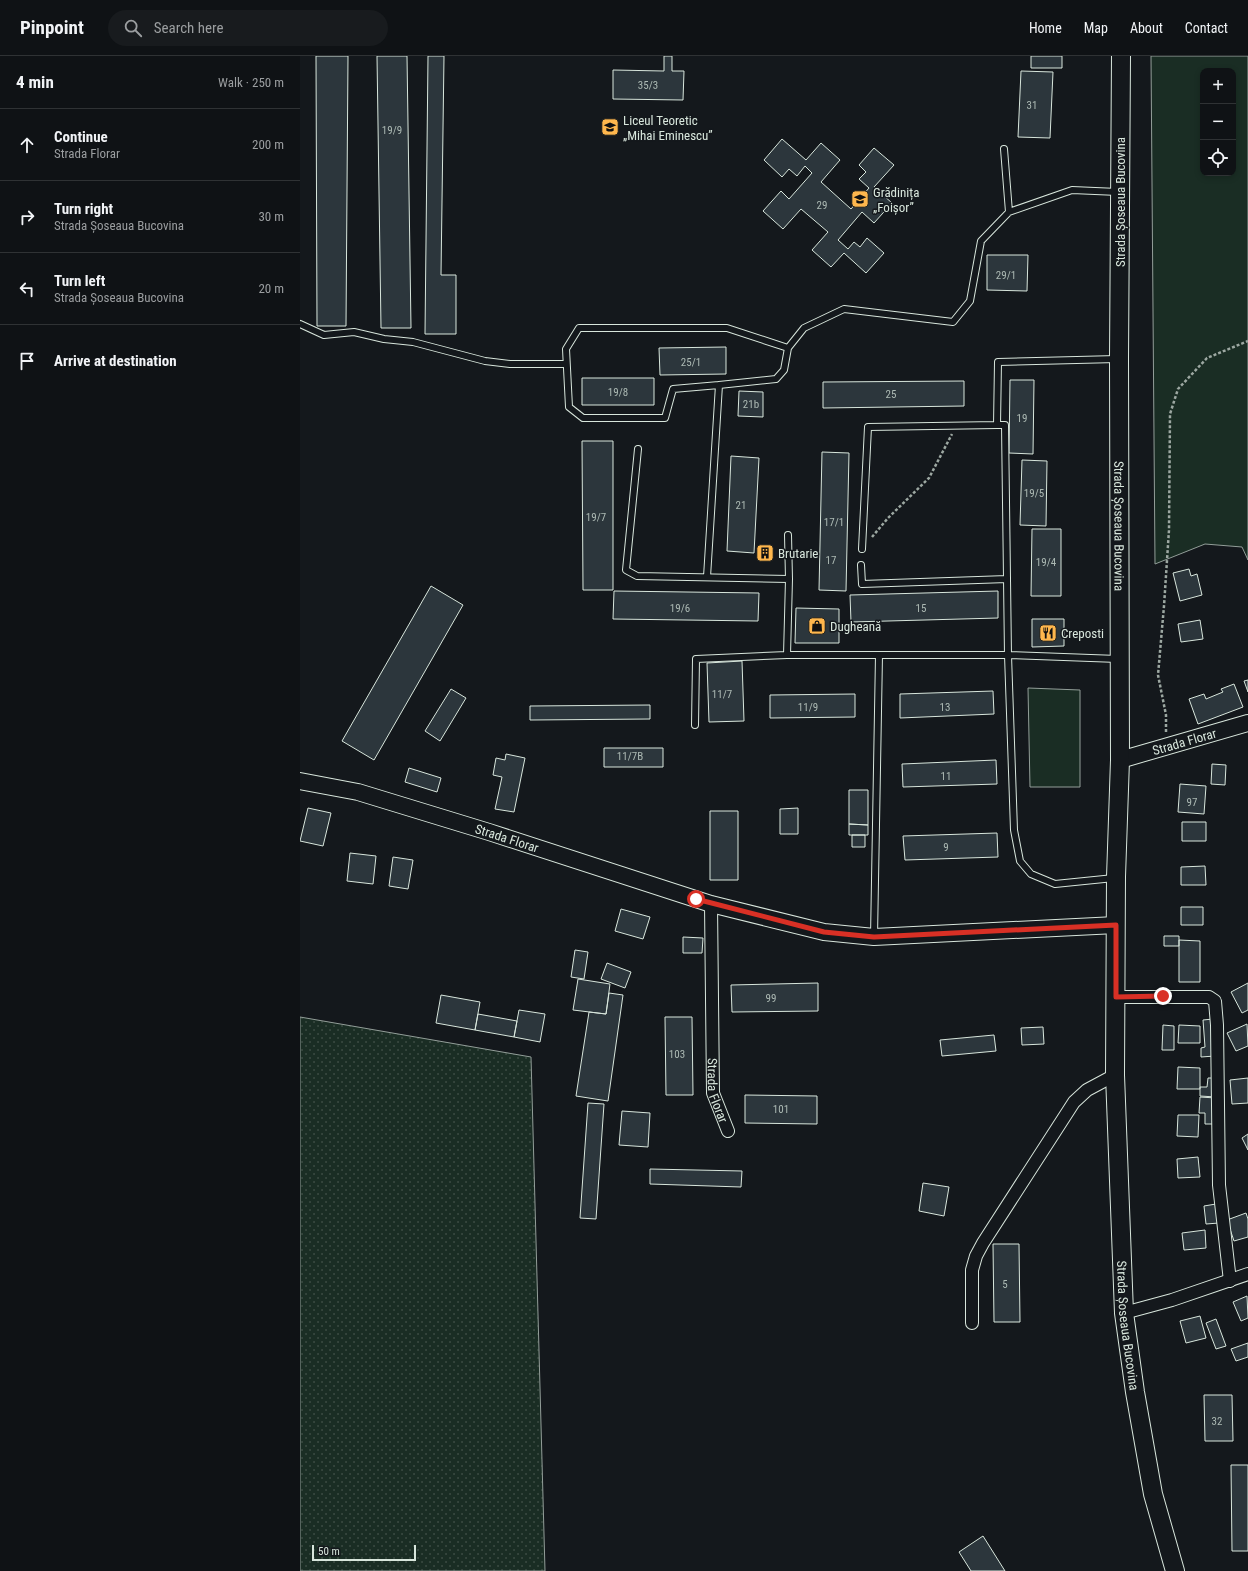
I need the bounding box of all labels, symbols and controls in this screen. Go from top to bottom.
search box [108,10,388,46]
text: Pinpoint [20,16,84,39]
icon: search [122,17,144,39]
text: Search here [154,19,224,37]
text: Home [1029,20,1062,36]
text: Map [1084,20,1108,36]
text: About [1130,20,1163,36]
text: Contact [1185,20,1228,36]
map controls [1200,68,1236,176]
button: + [1200,68,1236,104]
text: 4 min [16,72,54,92]
text: Walk · 250 m [218,75,284,90]
house number: 35/3 [638,79,658,92]
house number: 31 [1027,99,1037,112]
button: − [1200,104,1236,140]
place label: Liceul Teoretic „Mihai Eminescu” [623,113,713,143]
school or university icon: Liceul Teoretic „Mihai Eminescu” [600,117,620,137]
house number: 19/9 [382,124,402,137]
text: Continue [54,128,108,146]
icon: ahead [16,134,38,156]
text: 200 m [252,137,284,152]
street label: Strada Șoseaua Bucovina [1113,137,1129,267]
button: locate [1200,140,1236,176]
text: Strada Florar [54,146,120,161]
place label: Grădinița „Foișor” [873,185,919,216]
school or university icon: Grădinița „Foișor” [850,189,870,209]
house number: 29 [817,199,827,212]
text: Turn right [54,200,113,218]
icon: right [16,206,38,228]
text: 30 m [258,209,284,224]
text: Strada Șoseaua Bucovina [54,218,184,233]
house number: 29/1 [996,269,1016,282]
text: Turn left [54,272,105,290]
icon: left [16,278,38,300]
text: 20 m [258,281,284,296]
text: Strada Șoseaua Bucovina [54,290,184,305]
icon: arrive [16,350,38,372]
text: Arrive at destination [54,352,177,370]
house number: 25/1 [681,356,701,369]
house number: 19/8 [608,386,628,399]
house number: 25 [886,388,896,401]
house number: 21b [743,398,759,411]
house number: 19 [1017,412,1027,425]
street label: Strada Șoseaua Bucovina [1110,461,1127,591]
house number: 19/5 [1024,487,1044,500]
house number: 21 [736,499,746,512]
house number: 19/7 [586,511,606,524]
house number: 17/1 [824,516,844,529]
building icon: Brutarie [755,543,775,563]
place label: Brutarie [778,546,818,561]
house number: 17 [826,554,836,567]
house number: 19/4 [1036,556,1057,569]
house number: 19/6 [670,602,690,615]
house number: 15 [916,602,926,615]
shop icon: Dugheană [807,616,827,636]
place label: Dugheană [830,619,881,634]
restaurant icon: Creposti [1038,623,1058,643]
place label: Creposti [1061,626,1104,641]
house number: 11/7 [712,688,732,701]
house number: 11/9 [798,701,818,714]
house number: 13 [940,701,950,714]
street label: Strada Florar [1151,726,1218,758]
house number: 11/7B [617,750,643,763]
house number: 11 [941,770,951,783]
house number: 97 [1187,796,1197,809]
street label: Strada Florar [473,821,541,856]
house number: 9 [943,841,949,854]
route start [687,890,705,908]
route end [1154,987,1172,1005]
house number: 99 [766,992,776,1005]
house number: 103 [669,1048,685,1061]
street label: Strada Florar [705,1058,731,1125]
house number: 101 [773,1103,789,1116]
street label: Strada Șoseaua Bucovina [1114,1260,1142,1391]
house number: 5 [1002,1278,1008,1291]
house number: 32 [1212,1415,1222,1428]
scale bar [312,1543,416,1562]
text: 50 m [318,1545,340,1558]

